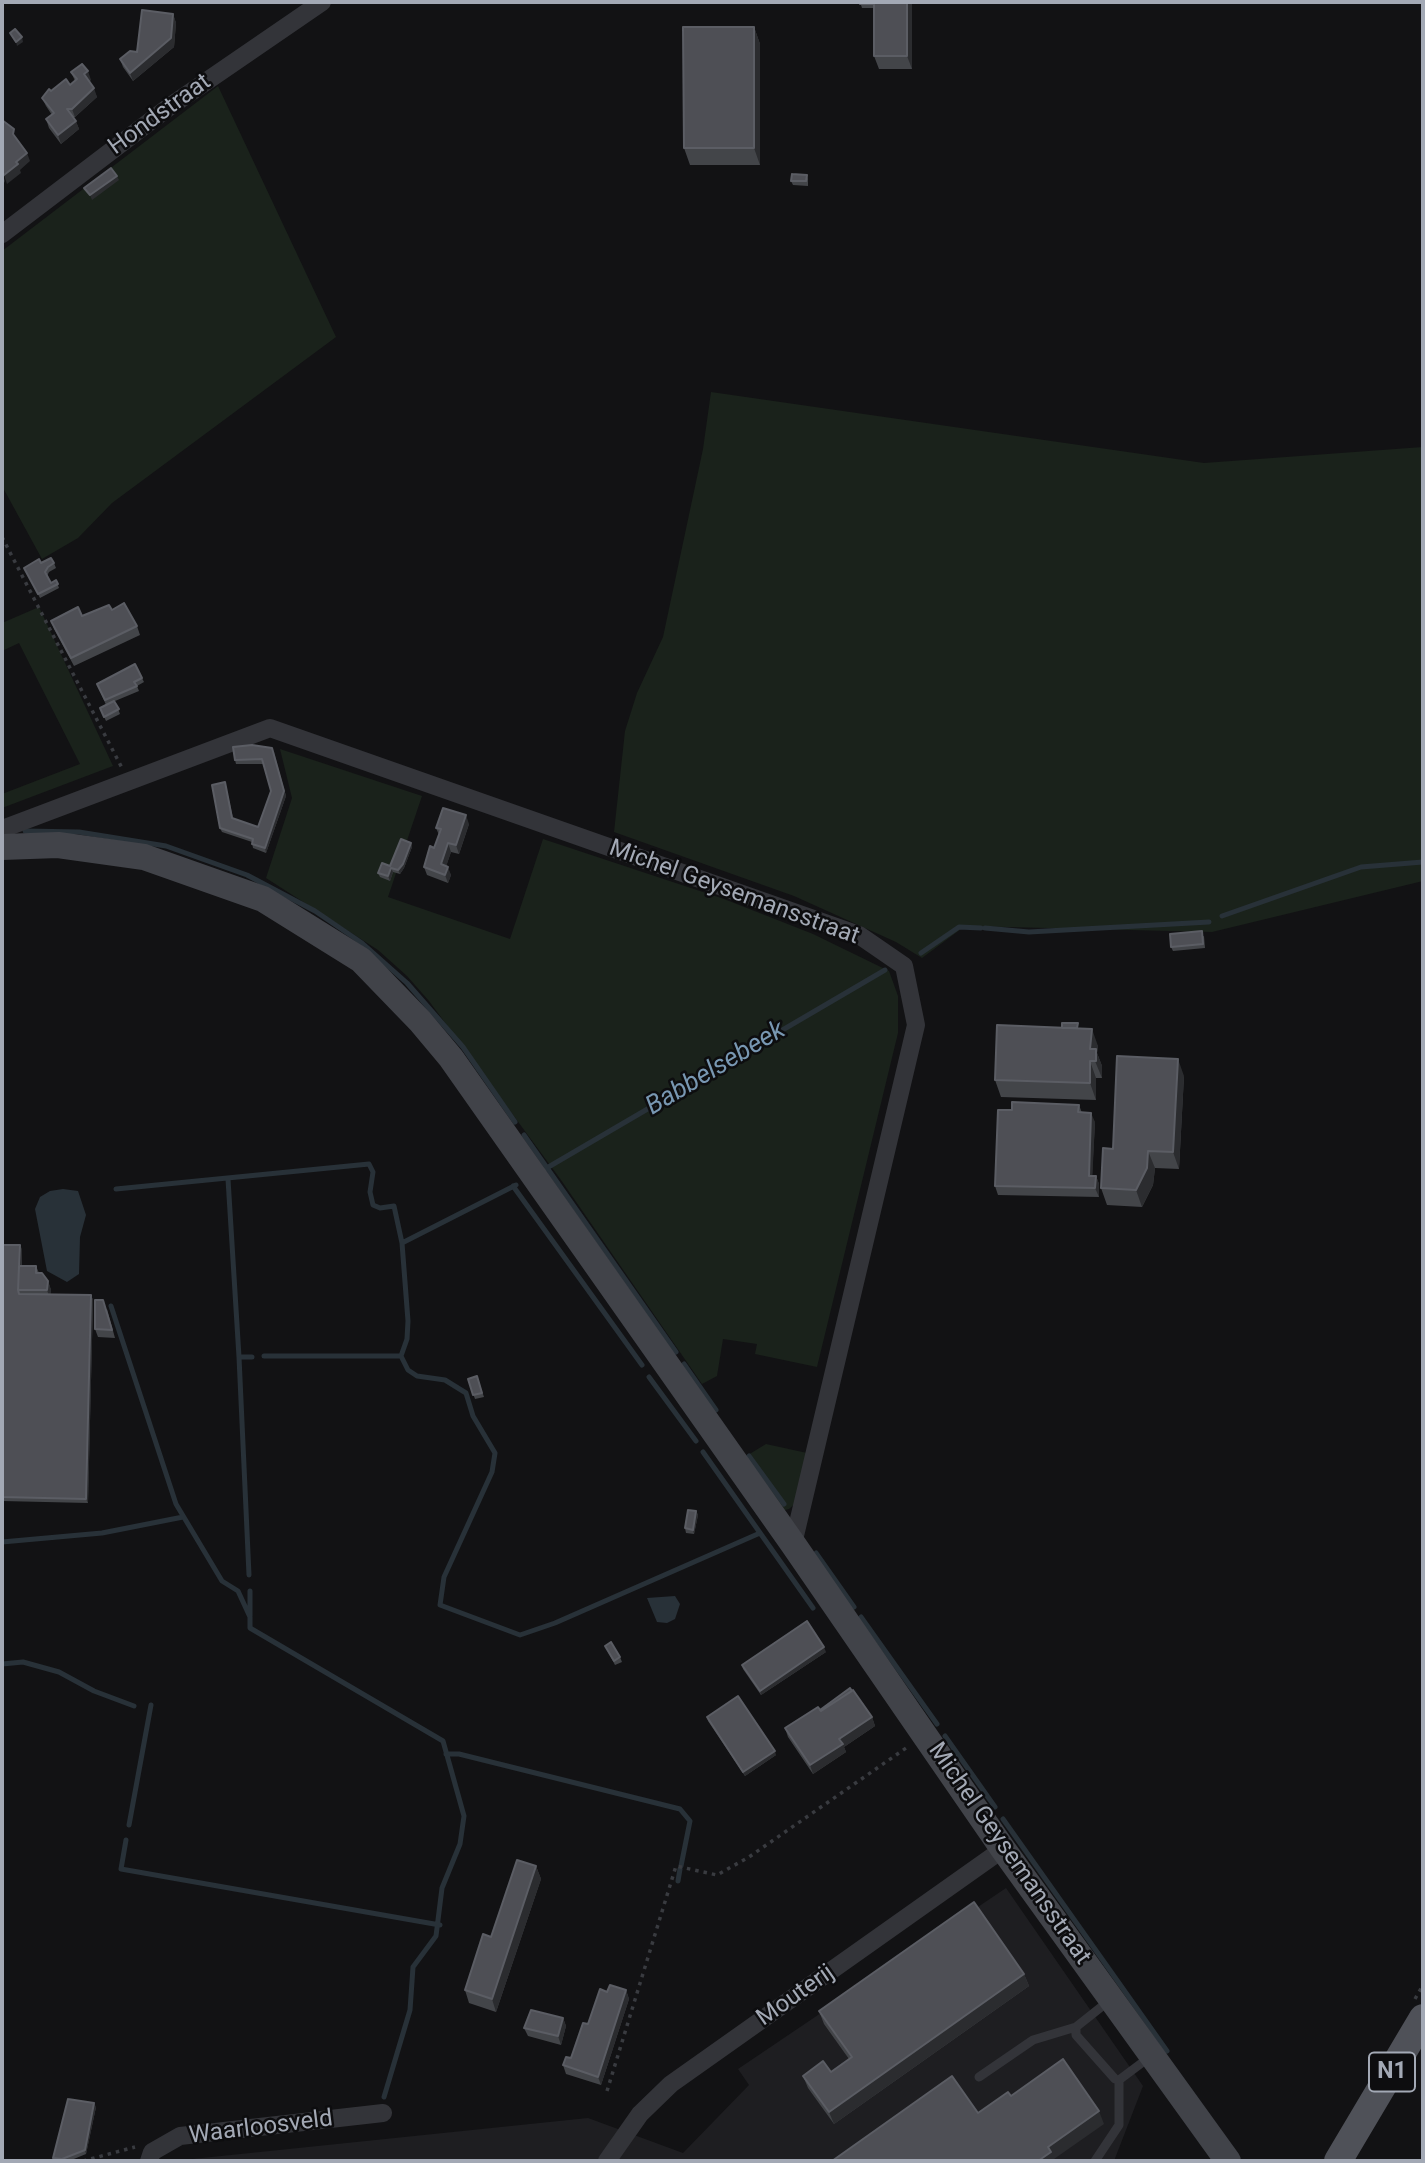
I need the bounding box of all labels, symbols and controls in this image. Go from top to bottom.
street label: Hondstraat [103,68,217,162]
street label: Michel Geysemansstraat [605,834,863,952]
water label: Babbelsebeek [641,1015,791,1123]
street label: Michel Geysemansstraat [921,1738,1097,1970]
street label: Mouterij [752,1959,840,2033]
road number: N1 [1369,2052,1415,2092]
street label: Waarloosveld [188,2105,334,2151]

